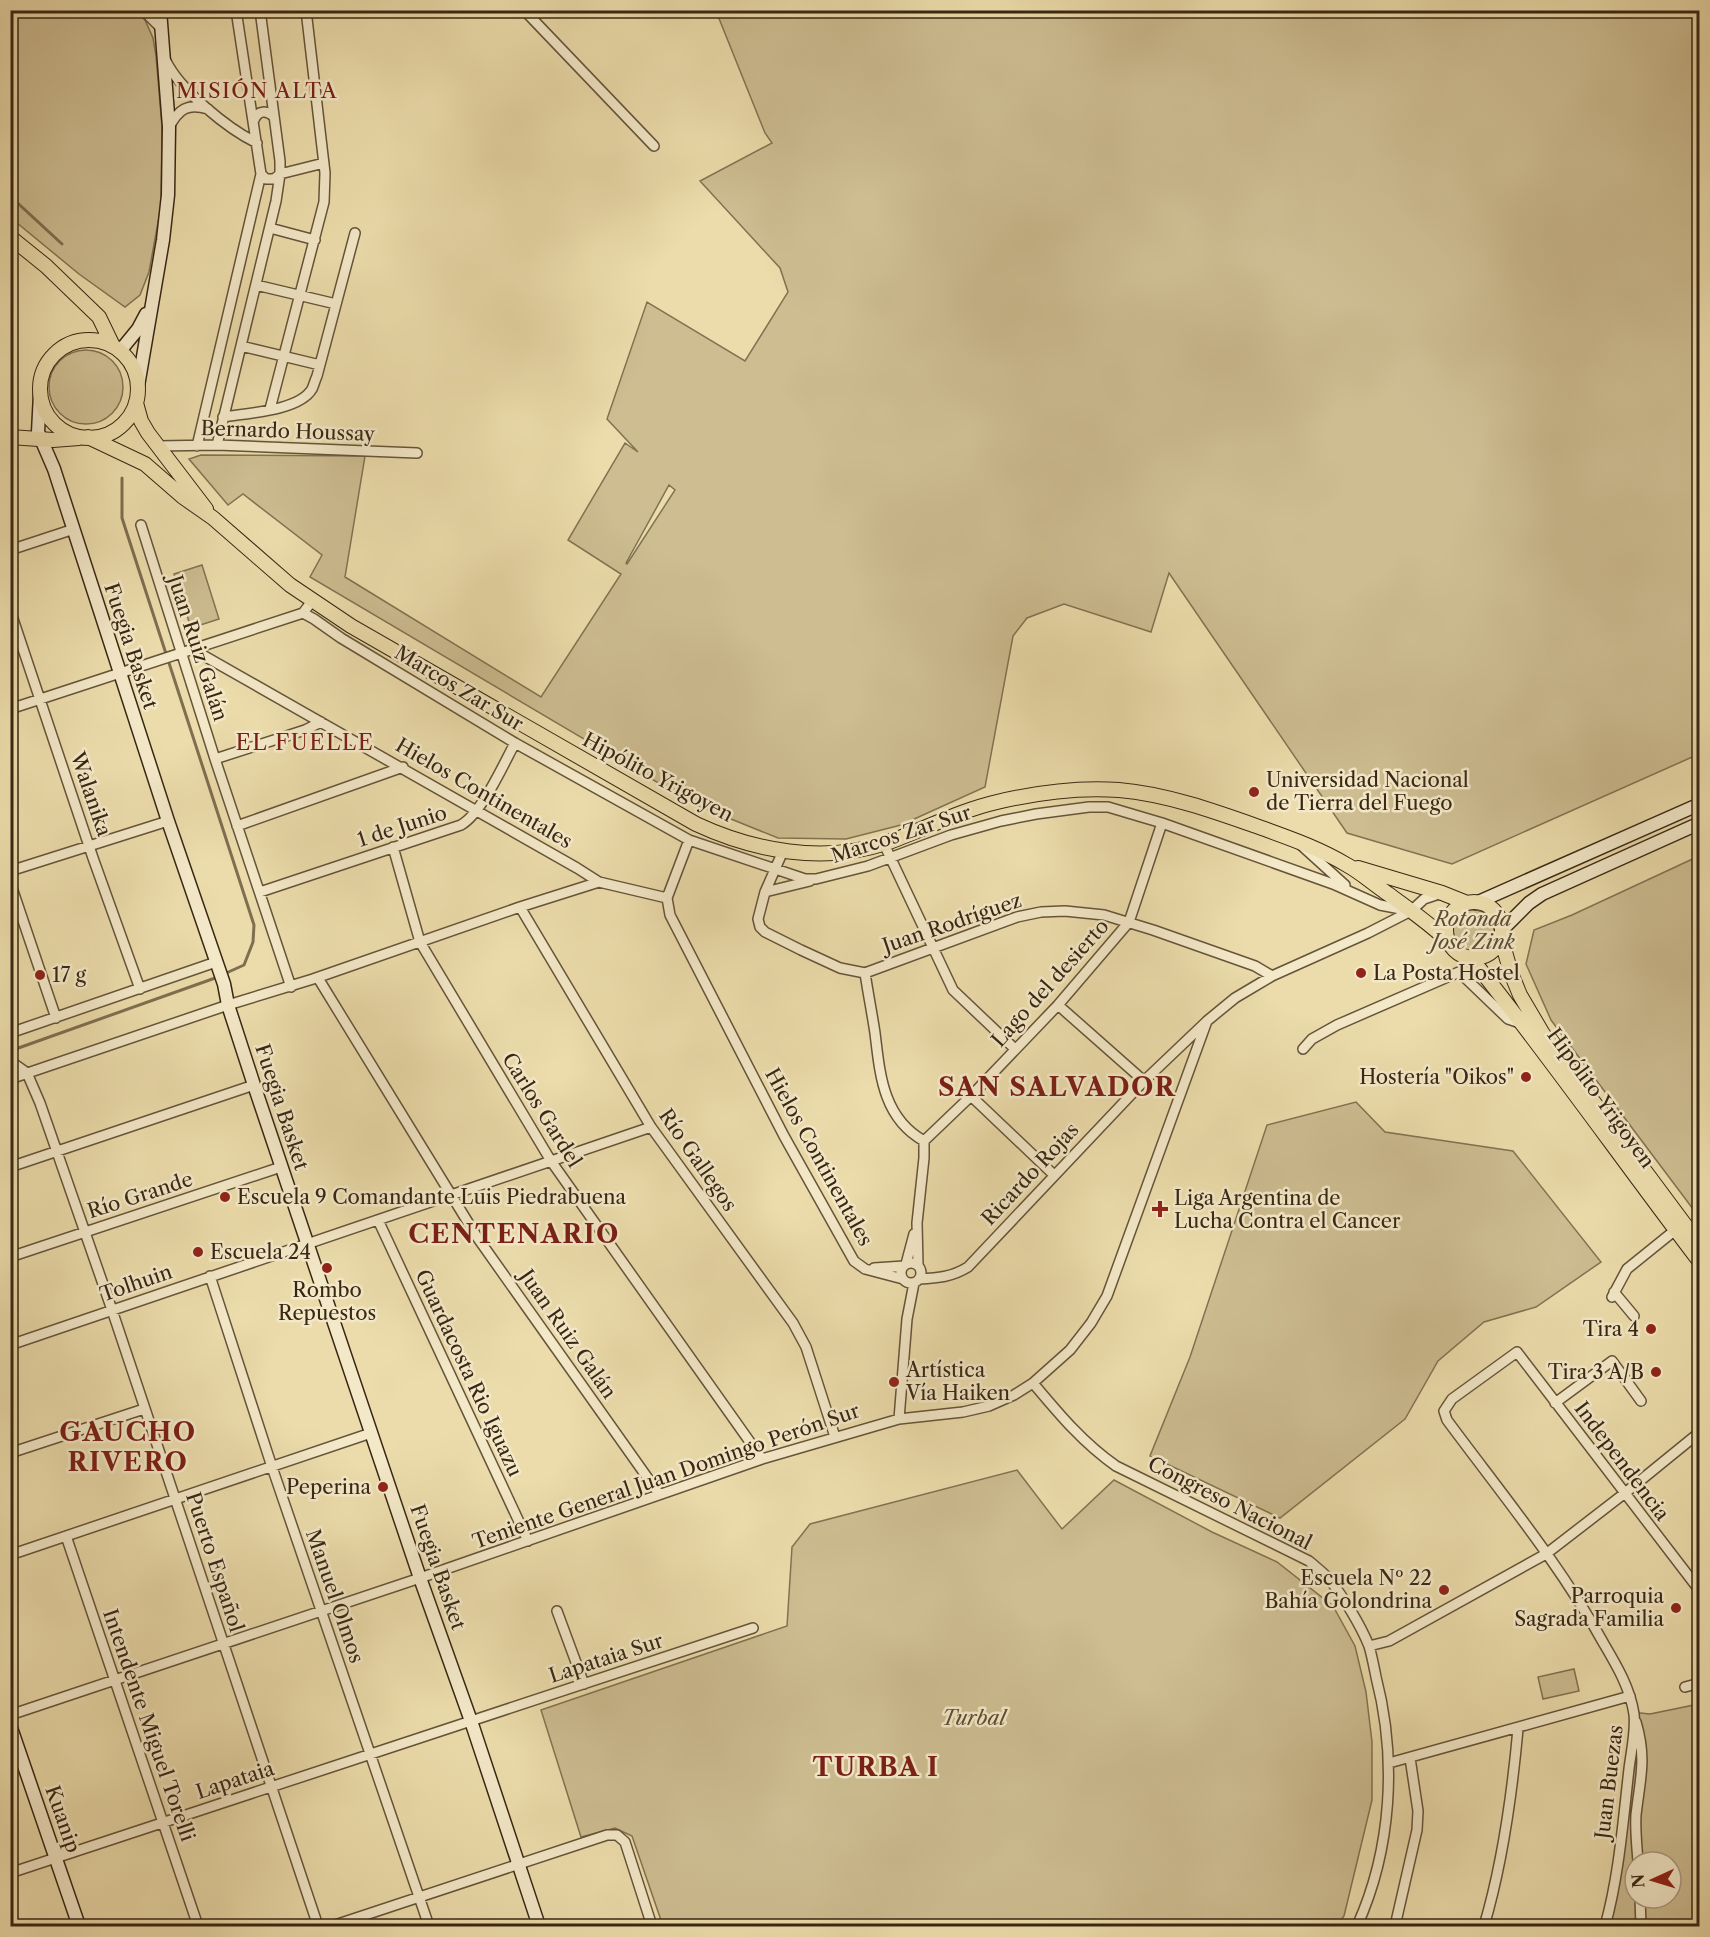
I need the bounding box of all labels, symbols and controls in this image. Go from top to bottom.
district label: MISIÓN ALTA [176,78,338,103]
street label: Bernardo Houssay [200,416,376,446]
street label: Juan Ruiz Galán [162,569,233,724]
street label: Fuegia Basket [99,580,163,712]
street label: Marcos Zar Sur [390,640,528,736]
street label: Hipólito Yrigoyen [579,727,738,827]
district label: EL FUELLE [236,729,374,756]
street label: Hielos Continentales [392,733,576,853]
street label: Walanika [65,748,117,840]
place label: Universidad Nacional de Tierra del Fuego [1266,768,1469,815]
marker: Universidad Nacional de Tierra del Fuego [1247,785,1261,799]
street label: 1 de Junio [354,800,450,852]
street label: Marcos Zar Sur [828,800,975,868]
street label: Juan Rodríguez [877,888,1025,959]
park label: Rotonda José Zink [1425,907,1515,954]
street label: Lago del desierto [986,914,1114,1052]
place label: La Posta Hostel [1373,961,1520,985]
place label: 17 g [52,963,87,987]
marker: La Posta Hostel [1354,966,1368,980]
marker: 17 g [33,968,47,982]
street label: Hipólito Yrigoyen [1542,1023,1660,1173]
street label: Fuegia Basket [250,1041,314,1173]
street label: Carlos Gardel [497,1048,587,1172]
street label: Hielos Continentales [760,1064,878,1250]
place label: Hostería "Oikos" [1359,1065,1514,1089]
marker: Hostería "Oikos" [1519,1070,1533,1084]
district label: SAN SALVADOR [938,1071,1176,1103]
street label: Río Gallegos [654,1104,742,1216]
street label: Ricardo Rojas [976,1118,1084,1230]
street label: Río Grande [84,1167,196,1223]
place label: Escuela 9 Comandante Luis Piedrabuena [237,1185,627,1209]
place label: Liga Argentina de Lucha Contra el Cancer [1174,1186,1401,1233]
marker: Escuela 9 Comandante Luis Piedrabuena [218,1190,232,1204]
marker: Liga Argentina de Lucha Contra el Cancer [1151,1200,1169,1218]
district label: CENTENARIO [408,1218,620,1250]
place label: Escuela 24 [210,1240,311,1264]
marker: Escuela 24 [191,1245,205,1259]
street label: Tolhuin [97,1259,176,1307]
marker: Rombo Repuestos [320,1261,334,1275]
street label: Juan Ruiz Galán [513,1262,622,1404]
street label: Guardacosta Rio Iguazu [410,1266,528,1480]
place label: Rombo Repuestos [278,1278,376,1325]
place label: Tira 4 [1583,1317,1639,1341]
marker: Tira 4 [1644,1322,1658,1336]
place label: Artística Vía Haiken [905,1358,1011,1405]
place label: Tira 3 A/B [1548,1360,1644,1384]
marker: Tira 3 A/B [1649,1365,1663,1379]
marker: Artística Vía Haiken [887,1375,901,1389]
street label: Independencia [1570,1397,1675,1525]
street label: Teniente General Juan Domingo Perón Sur [469,1398,863,1554]
district label: GAUCHO RIVERO [59,1416,197,1478]
street label: Congreso Nacional [1144,1451,1316,1555]
place label: Peperina [286,1475,371,1499]
marker: Peperina [376,1480,390,1494]
street label: Puerto Español [181,1489,249,1635]
street label: Fuegia Basket [405,1501,471,1633]
street label: Manuel Olmos [301,1526,369,1666]
place label: Escuela Nº 22 Bahía Golondrina [1264,1566,1432,1613]
marker: Escuela Nº 22 Bahía Golondrina [1437,1583,1451,1597]
place label: Parroquia Sagrada Familia [1514,1584,1664,1631]
marker: Parroquia Sagrada Familia [1669,1601,1683,1615]
street label: Intendente Miguel Torelli [98,1606,200,1844]
street label: Lapataia Sur [546,1628,667,1688]
park label: Turbal [942,1706,1008,1730]
street label: Juan Buezas [1590,1724,1628,1843]
district label: TURBA I [812,1751,940,1783]
street label: Lapataia [193,1756,278,1804]
street label: Kuanip [40,1782,86,1856]
north arrow [1623,1850,1683,1910]
text: N [1628,1873,1648,1889]

